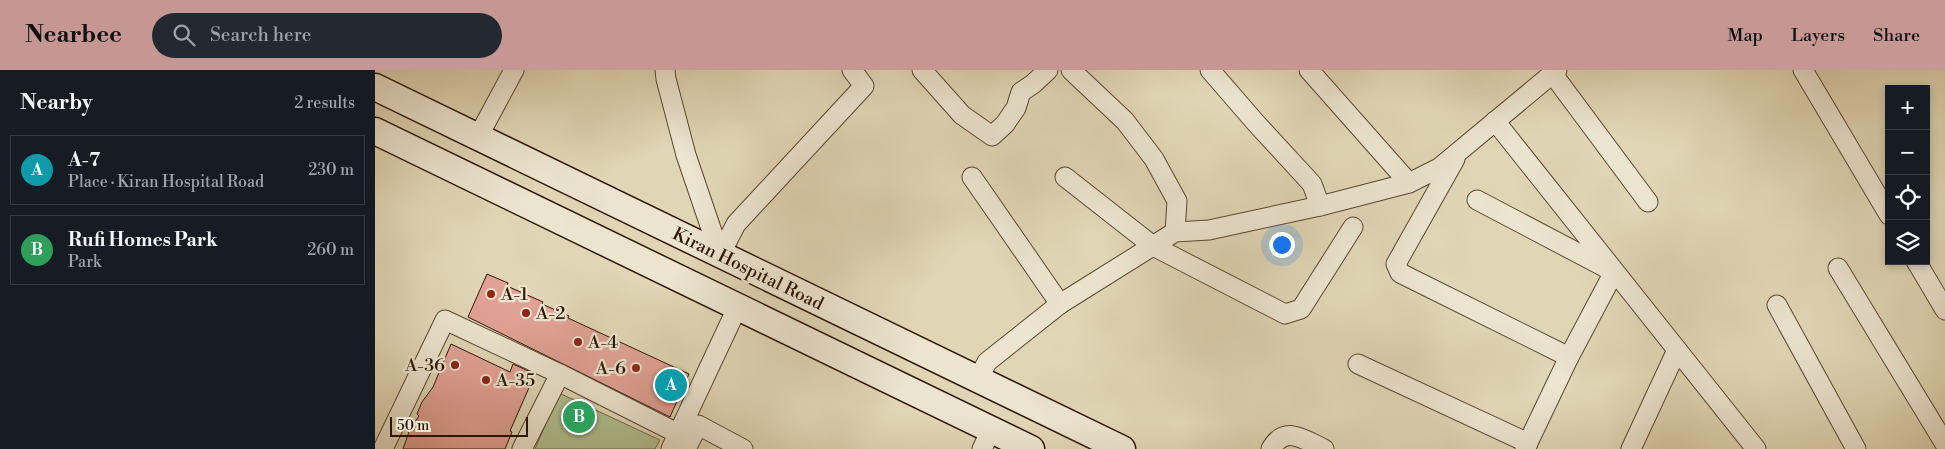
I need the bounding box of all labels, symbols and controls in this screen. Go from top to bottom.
search box [152,13,502,58]
text: Nearbee [25,20,122,50]
icon: search [170,21,198,49]
text: Search here [210,23,311,47]
text: Map [1728,24,1763,47]
text: Layers [1791,24,1845,47]
text: Share [1873,24,1920,47]
map controls [1885,85,1930,265]
button: + [1885,85,1930,130]
text: Nearby [20,90,93,116]
text: 2 results [294,93,355,113]
button: − [1885,130,1930,175]
text: A-7 [68,148,100,172]
text: A [31,160,43,180]
text: 230 m [308,160,354,180]
text: Place · Kiran Hospital Road [68,172,264,192]
button: locate [1885,175,1930,220]
button: layers [1885,220,1930,265]
street label: Kiran Hospital Road [669,222,828,316]
text: Rufi Homes Park [68,228,218,252]
your location [1269,232,1295,258]
text: B [31,240,43,260]
text: 260 m [307,240,354,260]
text: Park [68,252,101,272]
place label: A-1 [500,283,528,306]
marker: A-1 [485,288,497,300]
place label: A-2 [535,302,566,325]
marker: A-2 [520,307,532,319]
place label: A-4 [587,331,618,354]
marker: A-4 [572,336,584,348]
place label: A-36 [404,354,445,377]
place label: A-6 [595,357,626,380]
marker: A-36 [449,359,461,371]
marker: A-6 [630,362,642,374]
pin: A [655,366,687,404]
place label: A-35 [495,369,535,392]
marker: A-35 [480,374,492,386]
pin: B [563,398,595,436]
scale bar [390,414,527,437]
text: 50 m [397,417,429,435]

